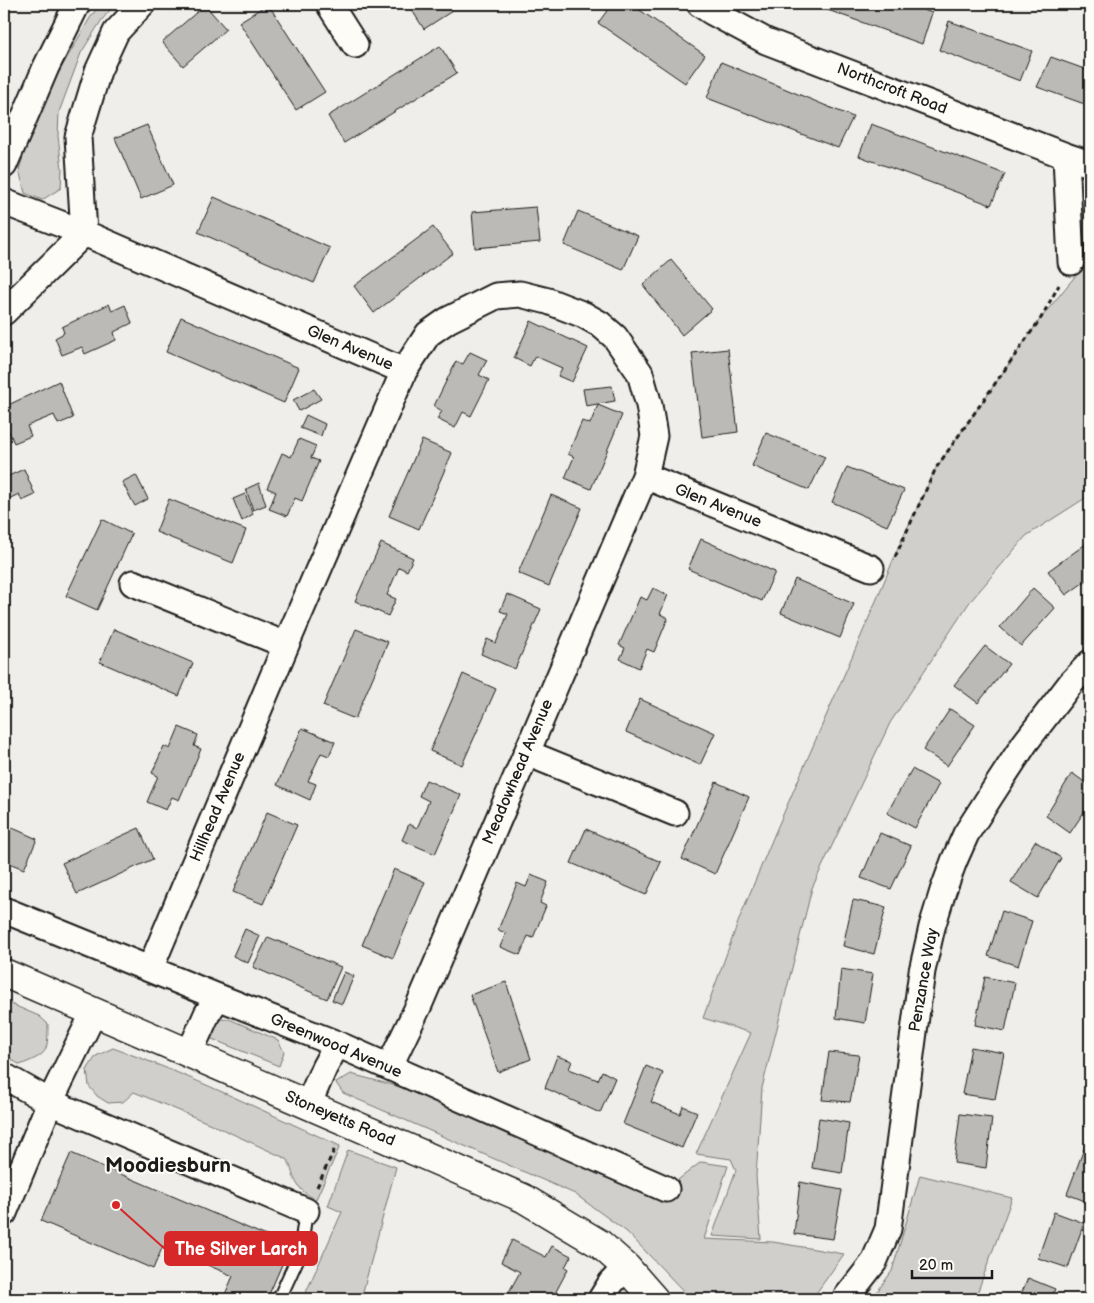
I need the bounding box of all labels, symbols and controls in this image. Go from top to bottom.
street label: Northcroft Road [834,59,950,119]
street label: Glen Avenue [304,321,397,375]
street label: Glen Avenue [672,480,765,532]
street label: Meadowhead Avenue [479,696,557,847]
street label: Hillhead Avenue [186,749,250,865]
street label: Penzance Way [906,926,943,1033]
street label: Greenwood Avenue [267,1010,405,1083]
street label: Stoneyetts Road [282,1087,398,1151]
district label: Moodiesburn [105,1153,231,1178]
callout: The Silver Larch [165,1232,317,1265]
text: The Silver Larch [175,1239,307,1260]
scale bar [912,1248,992,1280]
text: 20 m [919,1256,953,1275]

